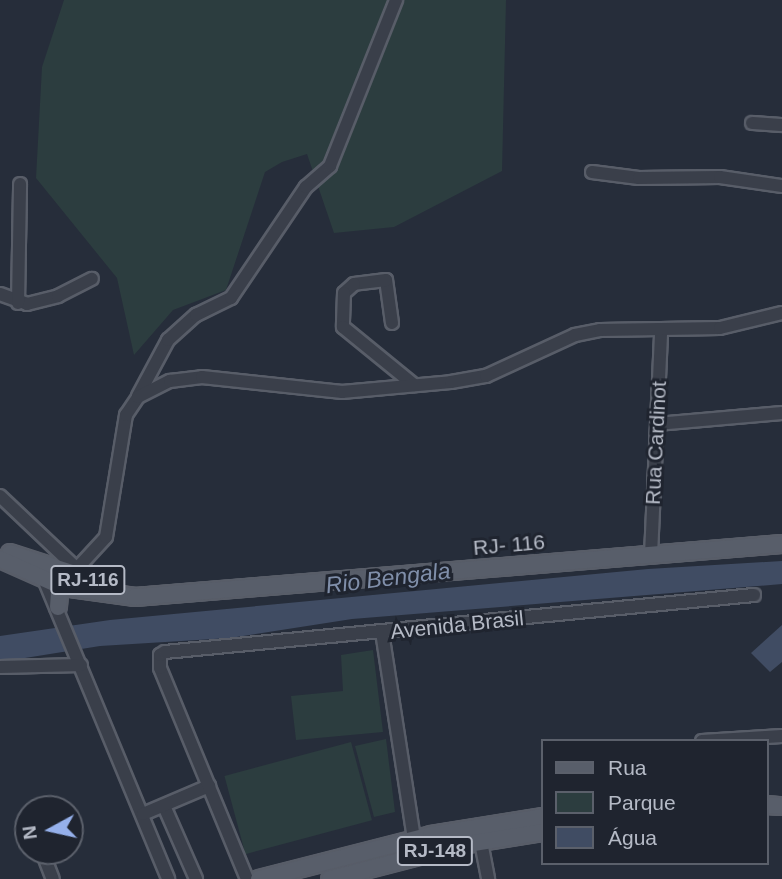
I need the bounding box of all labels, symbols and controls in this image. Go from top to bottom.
street label: Rua Cardinot [640,381,672,505]
street label: RJ- 116 [472,529,546,561]
water label: Rio Bengala [324,557,452,599]
road number: RJ-116 [50,565,126,596]
street label: Avenida Brasil [389,605,525,645]
legend [540,739,768,865]
text: Rua [608,756,647,779]
text: Parque [608,791,676,814]
north arrow [14,795,84,865]
text: N [18,824,41,841]
text: Água [608,826,657,849]
road number: RJ-148 [396,836,474,866]

